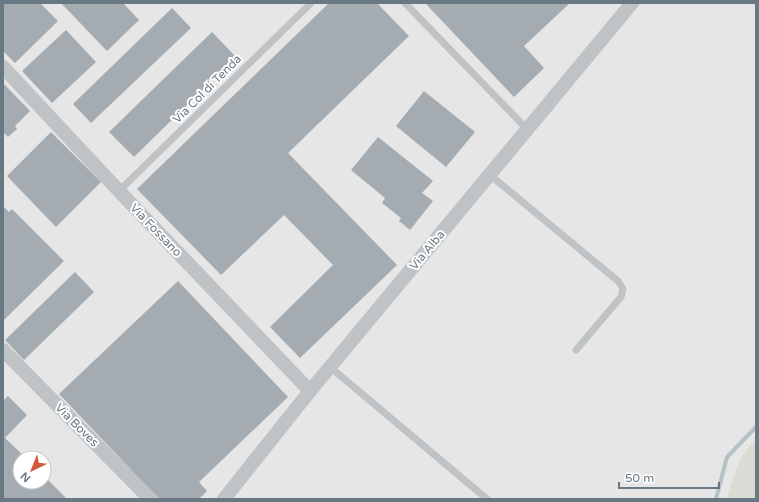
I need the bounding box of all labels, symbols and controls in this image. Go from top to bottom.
street label: Via Col di Tenda [170,52,244,126]
street label: Via Fossano [127,201,185,259]
street label: Via Alba [406,227,448,273]
street label: Via Boves [52,400,102,450]
north arrow [12,450,52,490]
scale bar [619,464,719,490]
text: N [18,469,33,485]
text: 50 m [625,471,654,485]

